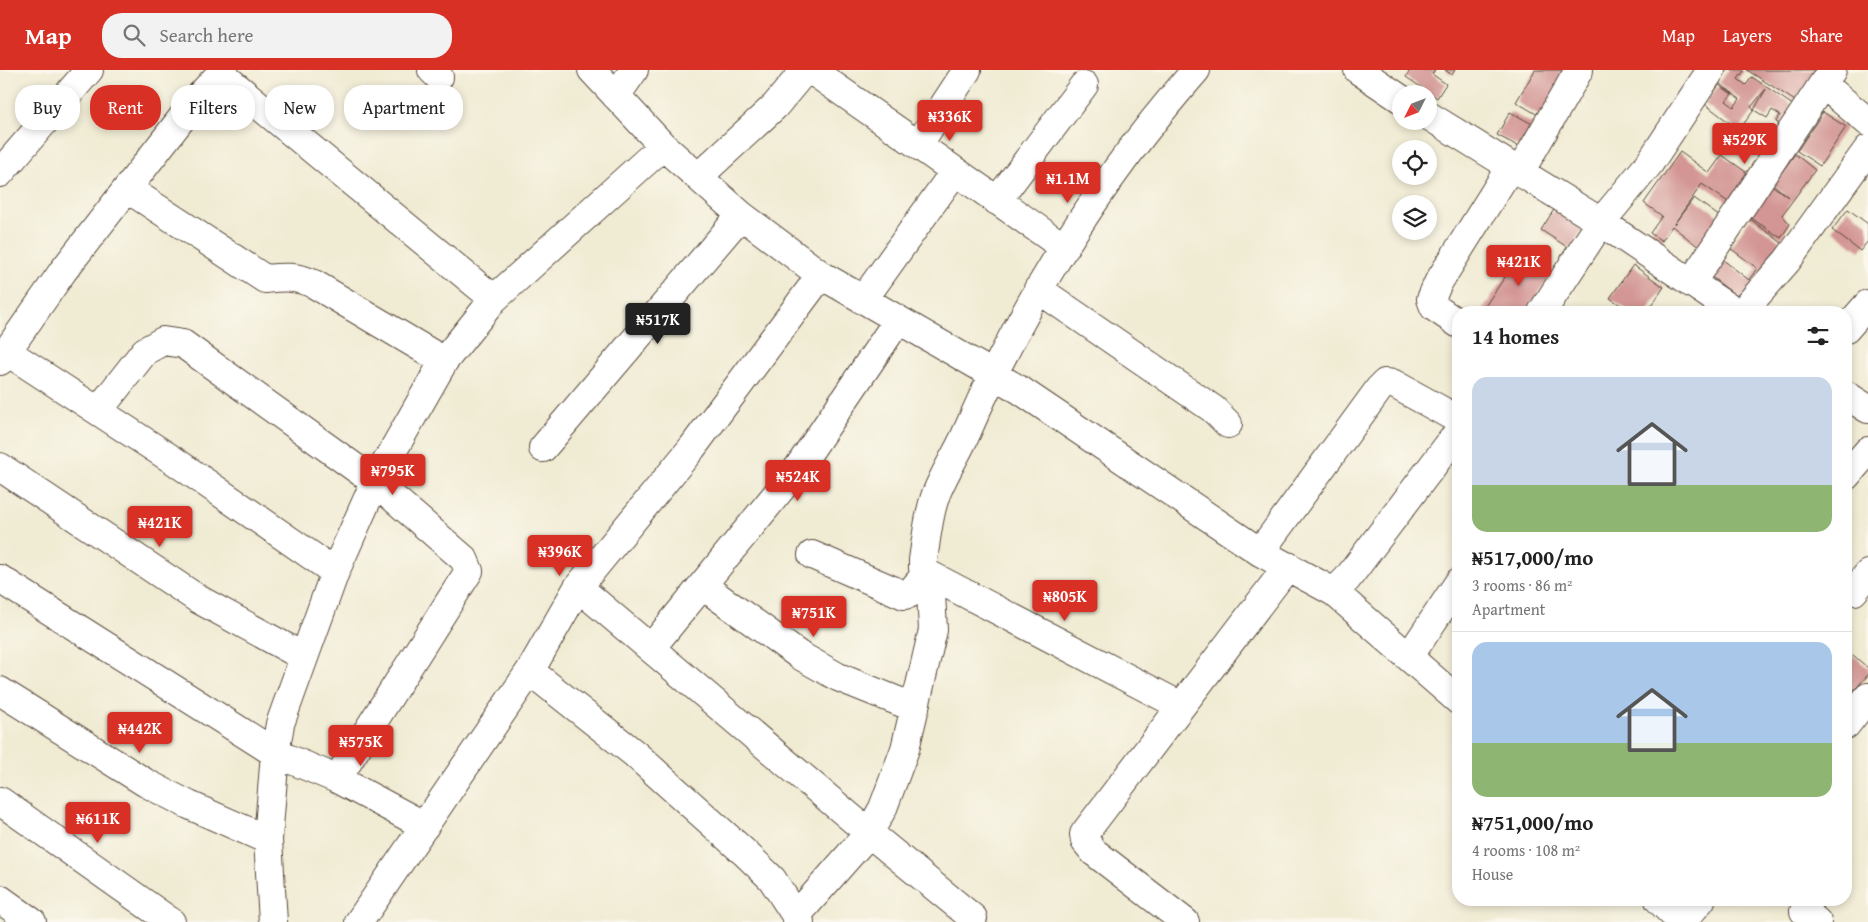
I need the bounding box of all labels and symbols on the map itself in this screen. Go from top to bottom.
north arrow [1392,85,1438,130]
pin: ₦336K [915,100,985,142]
pin: ₦529K [1710,122,1780,165]
pin: ₦1.1M [1033,162,1103,204]
pin: ₦421K [1484,244,1554,287]
pin: ₦517K [623,302,693,345]
pin: ₦795K [358,454,428,496]
pin: ₦524K [763,460,833,502]
pin: ₦421K [125,506,195,548]
pin: ₦396K [525,534,595,577]
pin: ₦805K [1030,580,1100,622]
pin: ₦751K [779,596,849,638]
pin: ₦442K [105,712,175,754]
pin: ₦575K [326,724,396,767]
pin: ₦611K [63,802,133,844]

